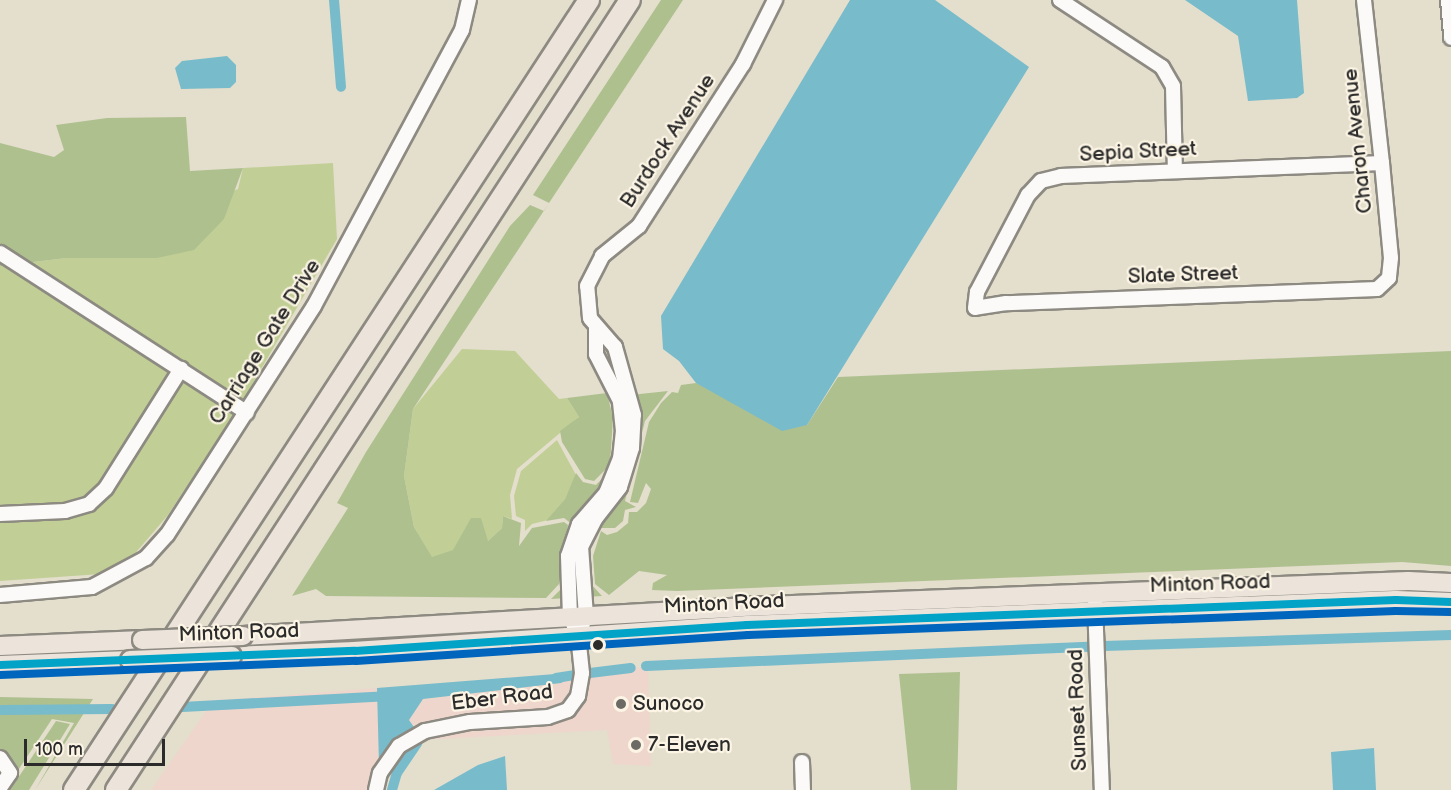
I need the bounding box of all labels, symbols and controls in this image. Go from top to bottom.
street label: Charon Avenue [1338,67,1378,215]
street label: Burdock Avenue [615,69,721,213]
street label: Sepia Street [1079,136,1197,168]
street label: Carriage Gate Drive [204,255,326,429]
street label: Slate Street [1127,260,1239,290]
street label: Minton Road [1149,569,1271,599]
street label: Minton Road [663,588,785,620]
street label: Minton Road [178,618,300,648]
unlabelled marker [592,639,604,651]
street label: Sunset Road [1063,649,1093,771]
street label: Eber Road [450,679,554,717]
place label: Sunoco [633,691,704,717]
marker: Sunoco [614,697,628,711]
scale bar [27,727,168,765]
place label: 7-Eleven [648,732,731,758]
marker: 7-Eleven [629,738,643,752]
text: 100 m [35,739,83,760]

